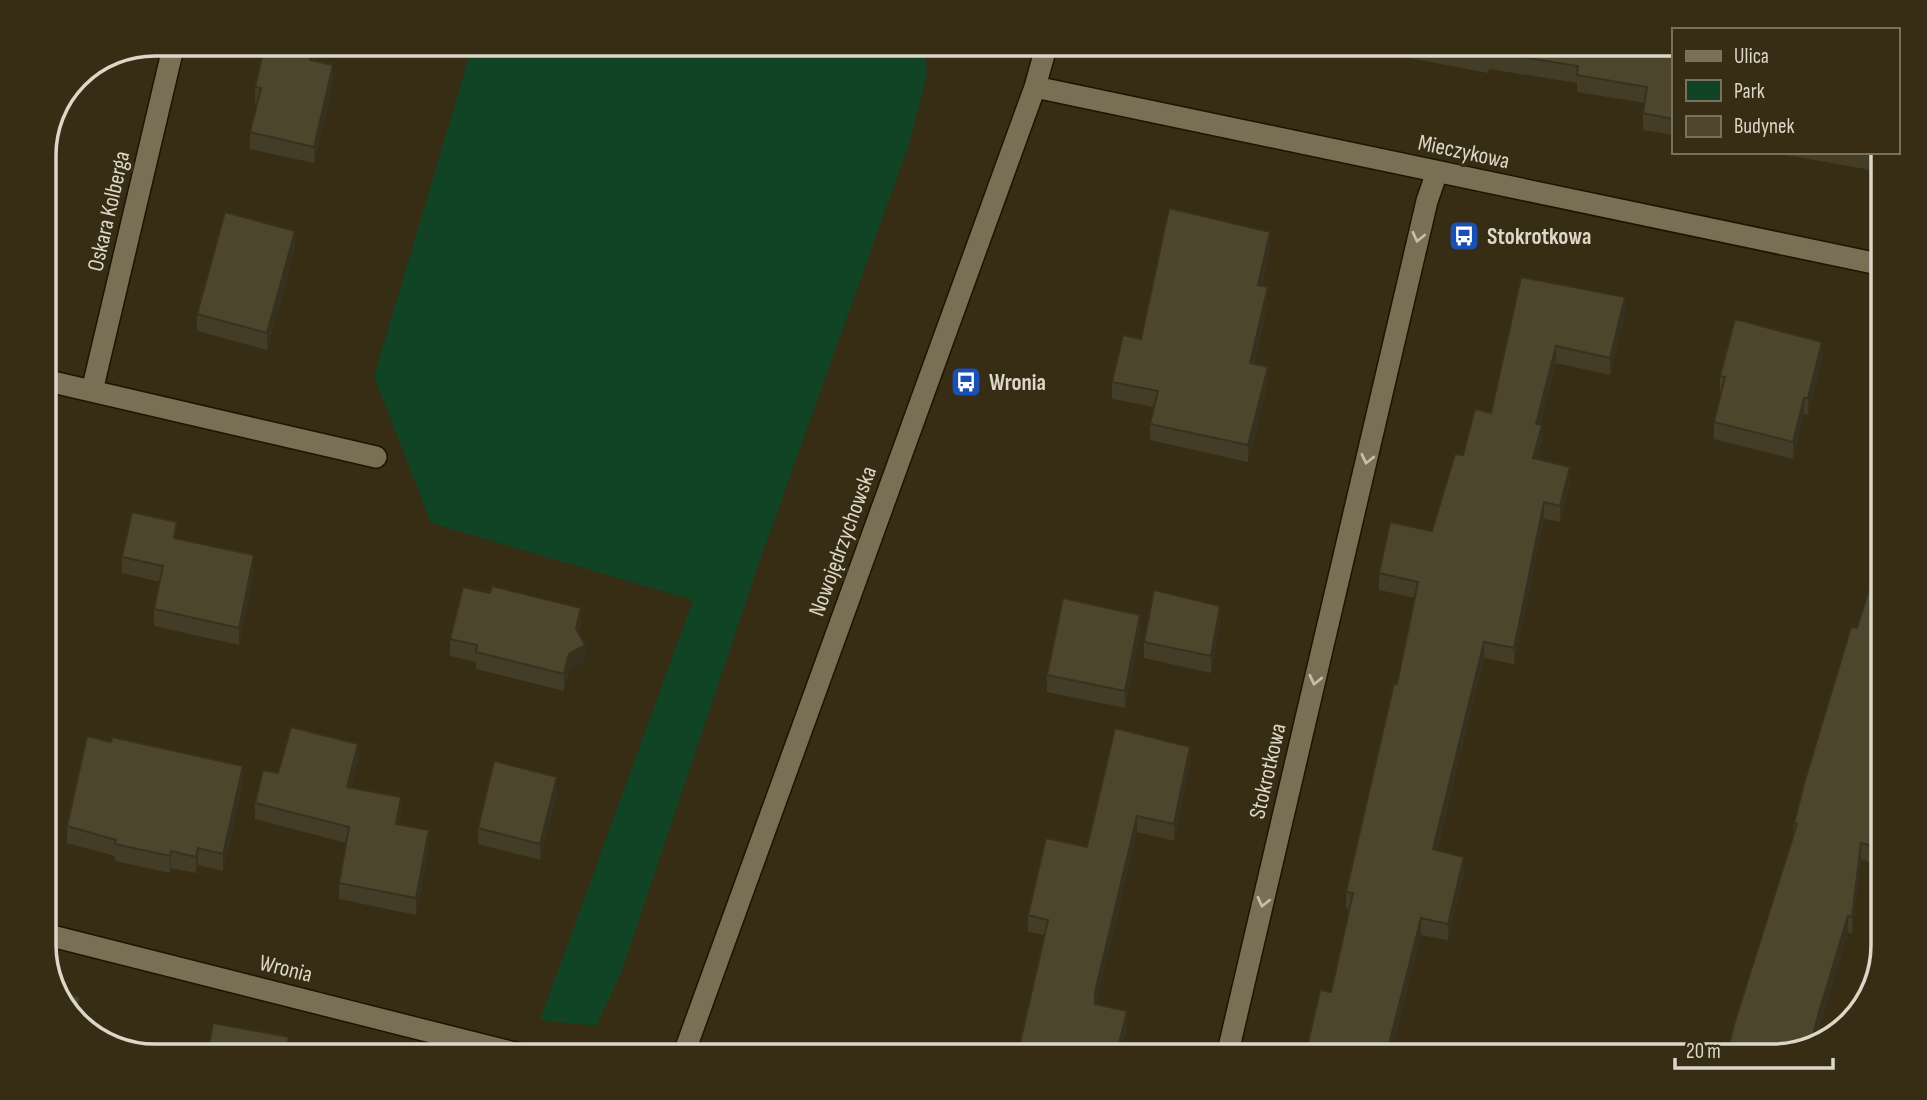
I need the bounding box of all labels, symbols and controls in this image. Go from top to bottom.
legend [1672,28,1899,154]
text: Ulica [1734,44,1769,69]
text: Park [1734,79,1765,104]
text: Budynek [1734,114,1794,139]
street label: Mieczykowa [1415,129,1512,175]
street label: Oskara Kolberga [82,148,136,274]
bus stop icon: Stokrotkowa [1447,219,1481,253]
place label: Stokrotkowa [1487,223,1591,251]
one-way arrow [1412,231,1427,243]
bus stop icon: Wronia [949,365,983,399]
place label: Wronia [989,369,1046,397]
one-way arrow [1360,453,1375,465]
street label: Nowojędrzychowska [803,463,883,620]
one-way arrow [1309,674,1323,686]
street label: Stokrotkowa [1243,721,1293,822]
one-way arrow [1257,896,1271,908]
street label: Wronia [256,949,315,989]
scale bar [1675,1026,1832,1070]
text: 20 m [1686,1039,1721,1064]

